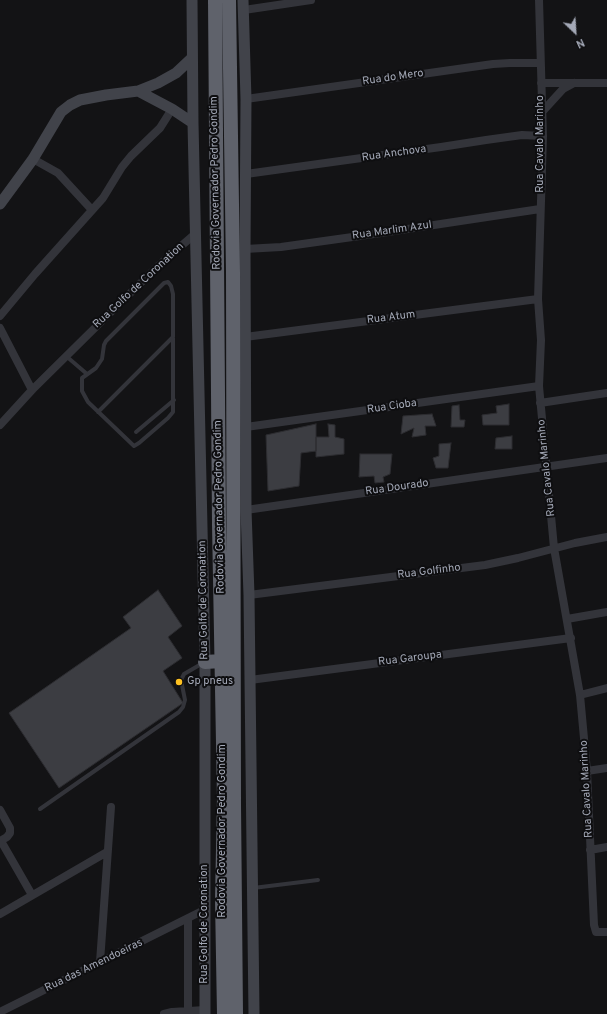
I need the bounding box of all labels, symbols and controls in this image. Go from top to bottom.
north arrow [555,12,595,52]
text: N [574,35,587,51]
street label: Rua do Mero [362,67,424,89]
street label: Rua Cavalo Marinho [534,95,548,193]
street label: Rodovia Governador Pedro Gondim [208,96,224,270]
street label: Rua Anchova [361,143,427,165]
street label: Rua Marlim Azul [351,219,433,243]
street label: Rua Golfo de Coronation [91,240,187,332]
street label: Rua Atum [366,308,416,328]
street label: Rua Cioba [366,397,418,417]
street label: Rua Cavalo Marinho [535,419,559,517]
street label: Rodovia Governador Pedro Gondim [212,420,228,594]
street label: Rua Dourado [364,477,430,499]
street label: Rua Golfo de Coronation [196,540,212,660]
street label: Rua Golfinho [397,562,461,582]
street label: Rua Garoupa [378,649,442,669]
place label: Gp pneus [187,675,233,689]
marker: Gp pneus [174,677,184,687]
street label: Rua Cavalo Marinho [578,740,596,838]
street label: Rodovia Governador Pedro Gondim [216,744,230,918]
street label: Rua Golfo de Coronation [198,864,212,984]
street label: Rua das Amendoeiras [43,937,145,995]

